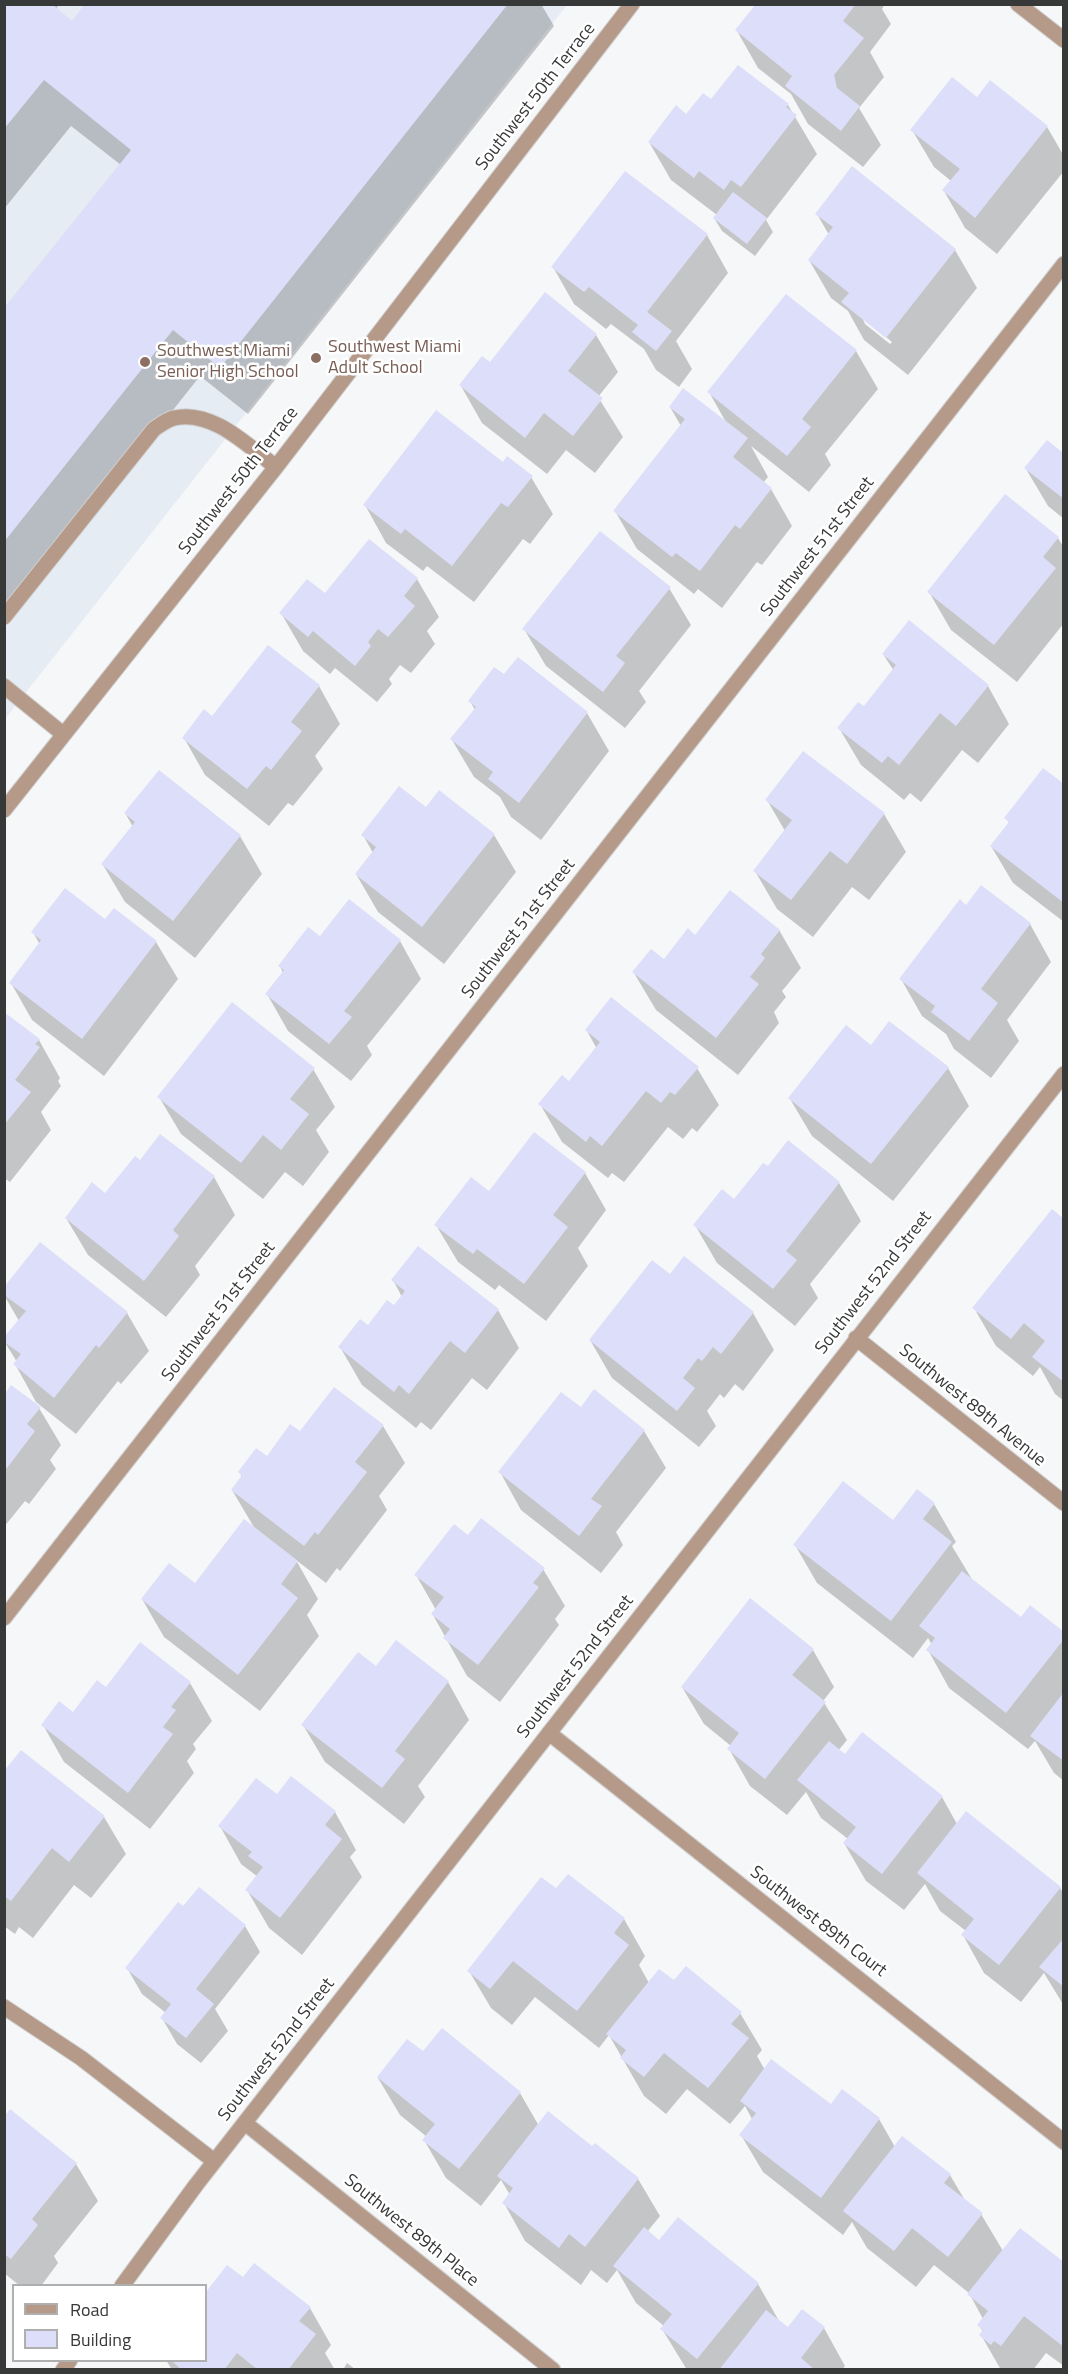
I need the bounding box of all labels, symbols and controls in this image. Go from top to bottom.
street label: Southwest 50th Terrace [472,19,600,175]
place label: Southwest Miami Adult School [328,337,461,380]
place label: Southwest Miami Senior High School [157,341,299,384]
marker: Southwest Miami Adult School [309,351,323,365]
marker: Southwest Miami Senior High School [138,355,152,369]
street label: Southwest 50th Terrace [175,403,303,559]
street label: Southwest 51st Street [757,473,879,621]
street label: Southwest 51st Street [458,855,580,1003]
street label: Southwest 52nd Street [811,1207,937,1359]
street label: Southwest 51st Street [158,1238,280,1386]
street label: Southwest 89th Avenue [894,1340,1050,1472]
street label: Southwest 52nd Street [513,1591,639,1743]
street label: Southwest 89th Court [745,1862,891,1982]
street label: Southwest 52nd Street [214,1974,340,2126]
street label: Southwest 89th Place [339,2170,483,2292]
legend [12,2284,207,2362]
text: Road [70,2296,109,2323]
text: Building [70,2326,131,2353]

